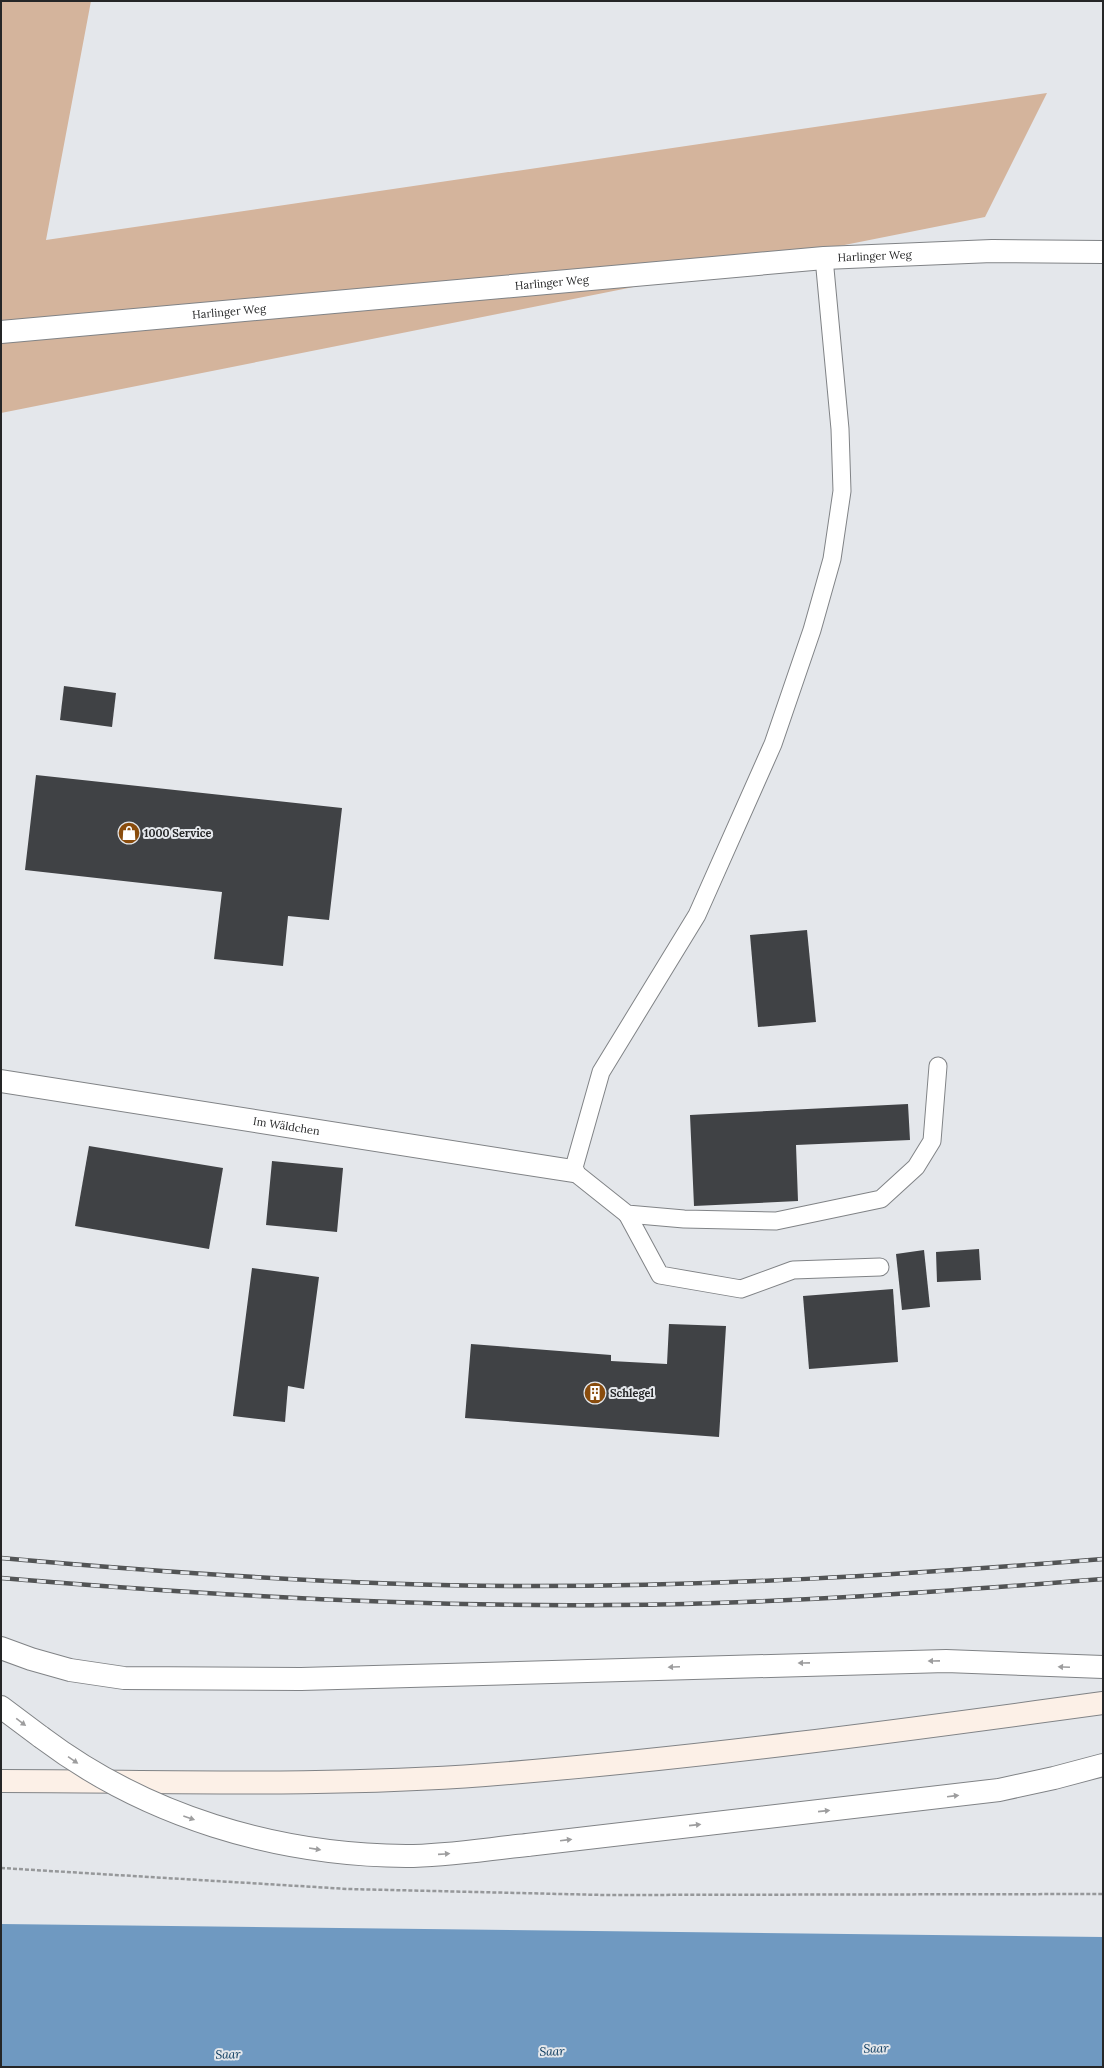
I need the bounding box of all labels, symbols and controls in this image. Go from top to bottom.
street label: Harlinger Weg [837,247,913,264]
street label: Harlinger Weg [514,272,590,293]
street label: Harlinger Weg [192,301,267,322]
shop icon: 1000 Service [116,820,142,846]
place label: 1000 Service [144,826,211,840]
street label: Im Wäldchen [252,1114,321,1138]
building icon: Schlegel [582,1380,608,1406]
place label: Schlegel [610,1386,654,1400]
one-way arrow [927,1658,940,1664]
one-way arrow [797,1660,810,1666]
one-way arrow [1058,1663,1070,1670]
one-way arrow [667,1664,680,1670]
one-way arrow [15,1718,26,1727]
one-way arrow [67,1756,78,1764]
one-way arrow [947,1793,959,1799]
one-way arrow [818,1808,830,1814]
one-way arrow [183,1815,195,1821]
one-way arrow [689,1822,701,1828]
one-way arrow [560,1837,572,1843]
one-way arrow [309,1846,321,1852]
one-way arrow [438,1851,450,1858]
water label: Saar [863,2040,889,2056]
water label: Saar [539,2043,565,2059]
water label: Saar [215,2046,241,2062]

